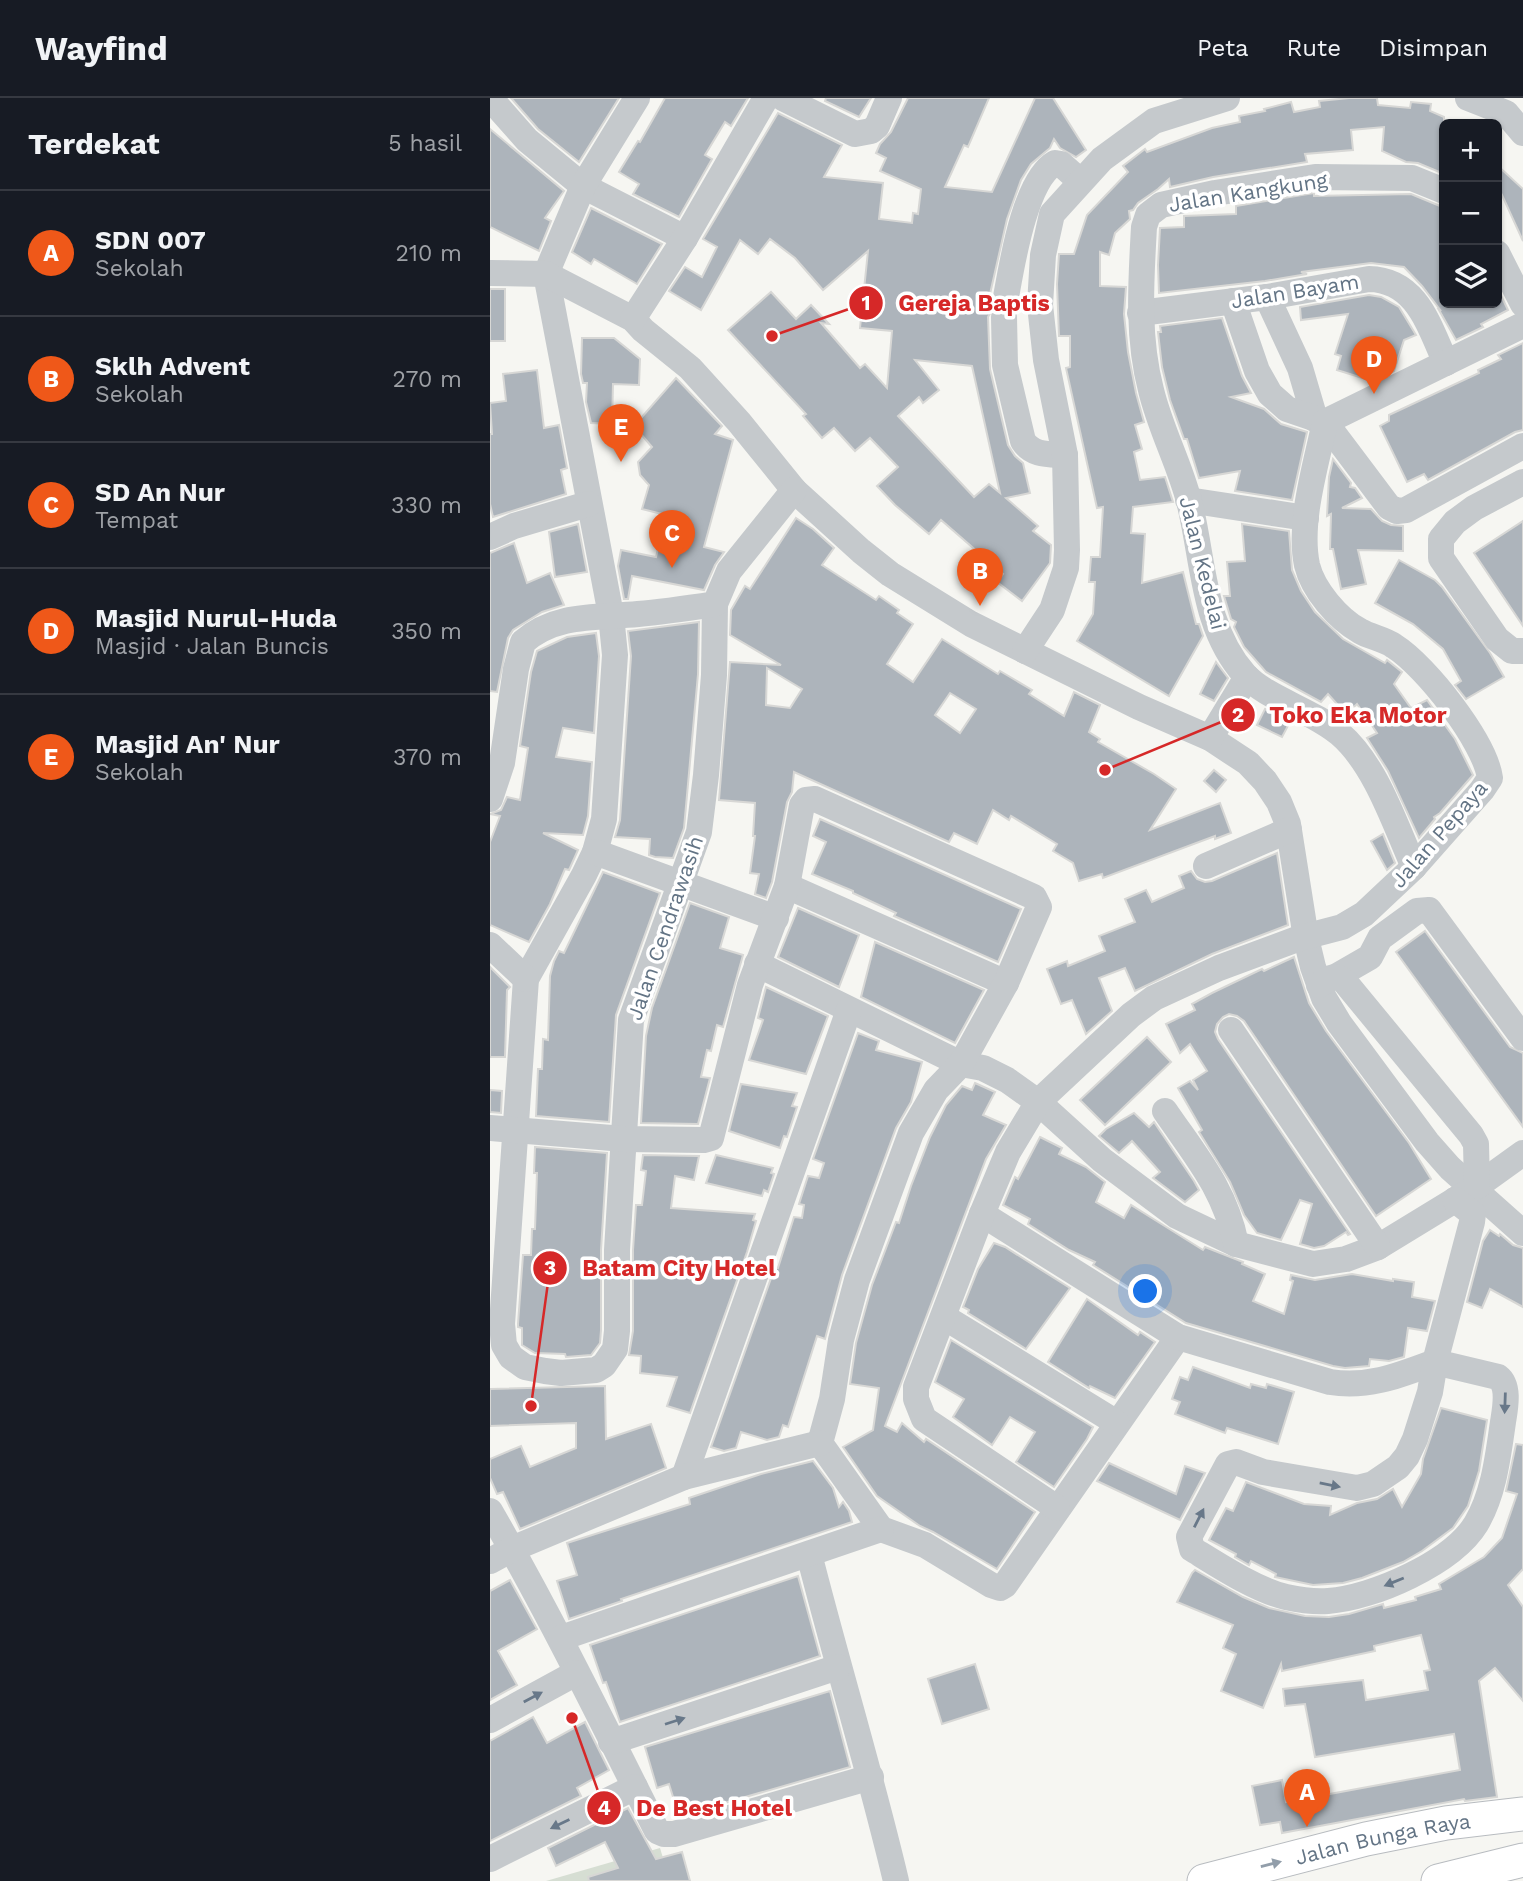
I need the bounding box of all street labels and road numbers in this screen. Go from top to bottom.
street label: Jalan Kangkung [1167,167,1330,217]
street label: Jalan Bayam [1229,269,1361,313]
street label: Jalan Kedelai [1174,494,1232,632]
street label: Jalan Pepaya [1386,775,1492,893]
street label: Jalan Cendrawasih [622,833,708,1023]
street label: Jalan Bunga Raya [1292,1808,1472,1869]

